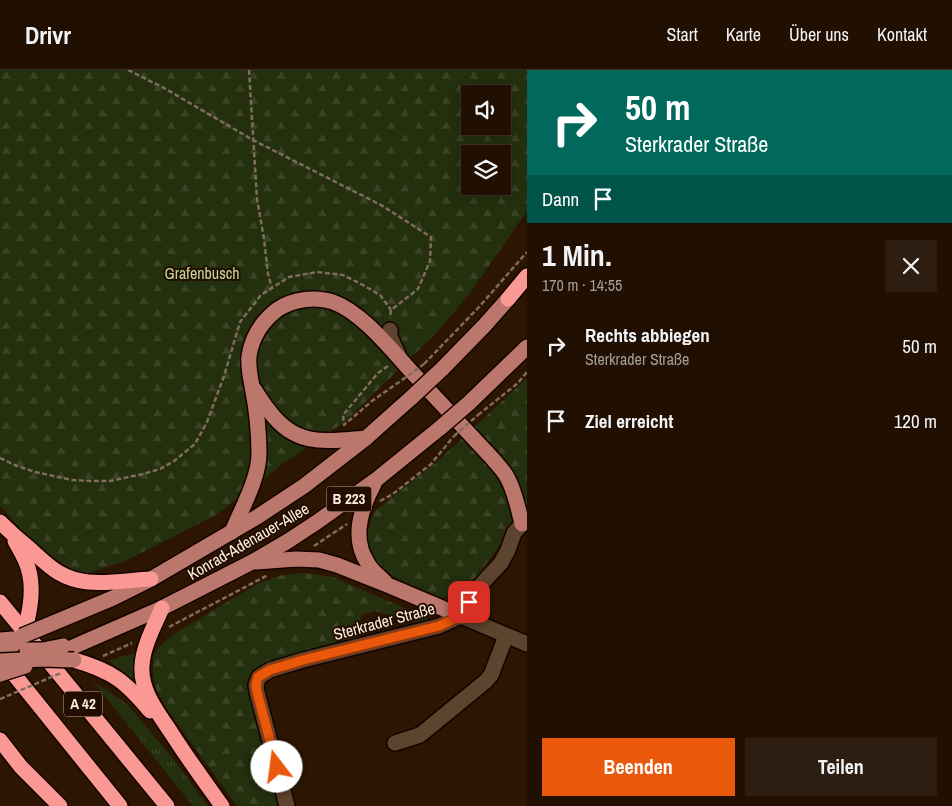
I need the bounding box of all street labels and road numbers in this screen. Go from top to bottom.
road number: B 223 [326,486,372,512]
street label: Konrad-Adenauer-Allee [183,497,313,585]
street label: Sterkrader Straße [331,597,437,645]
road number: A 42 [64,692,102,716]

